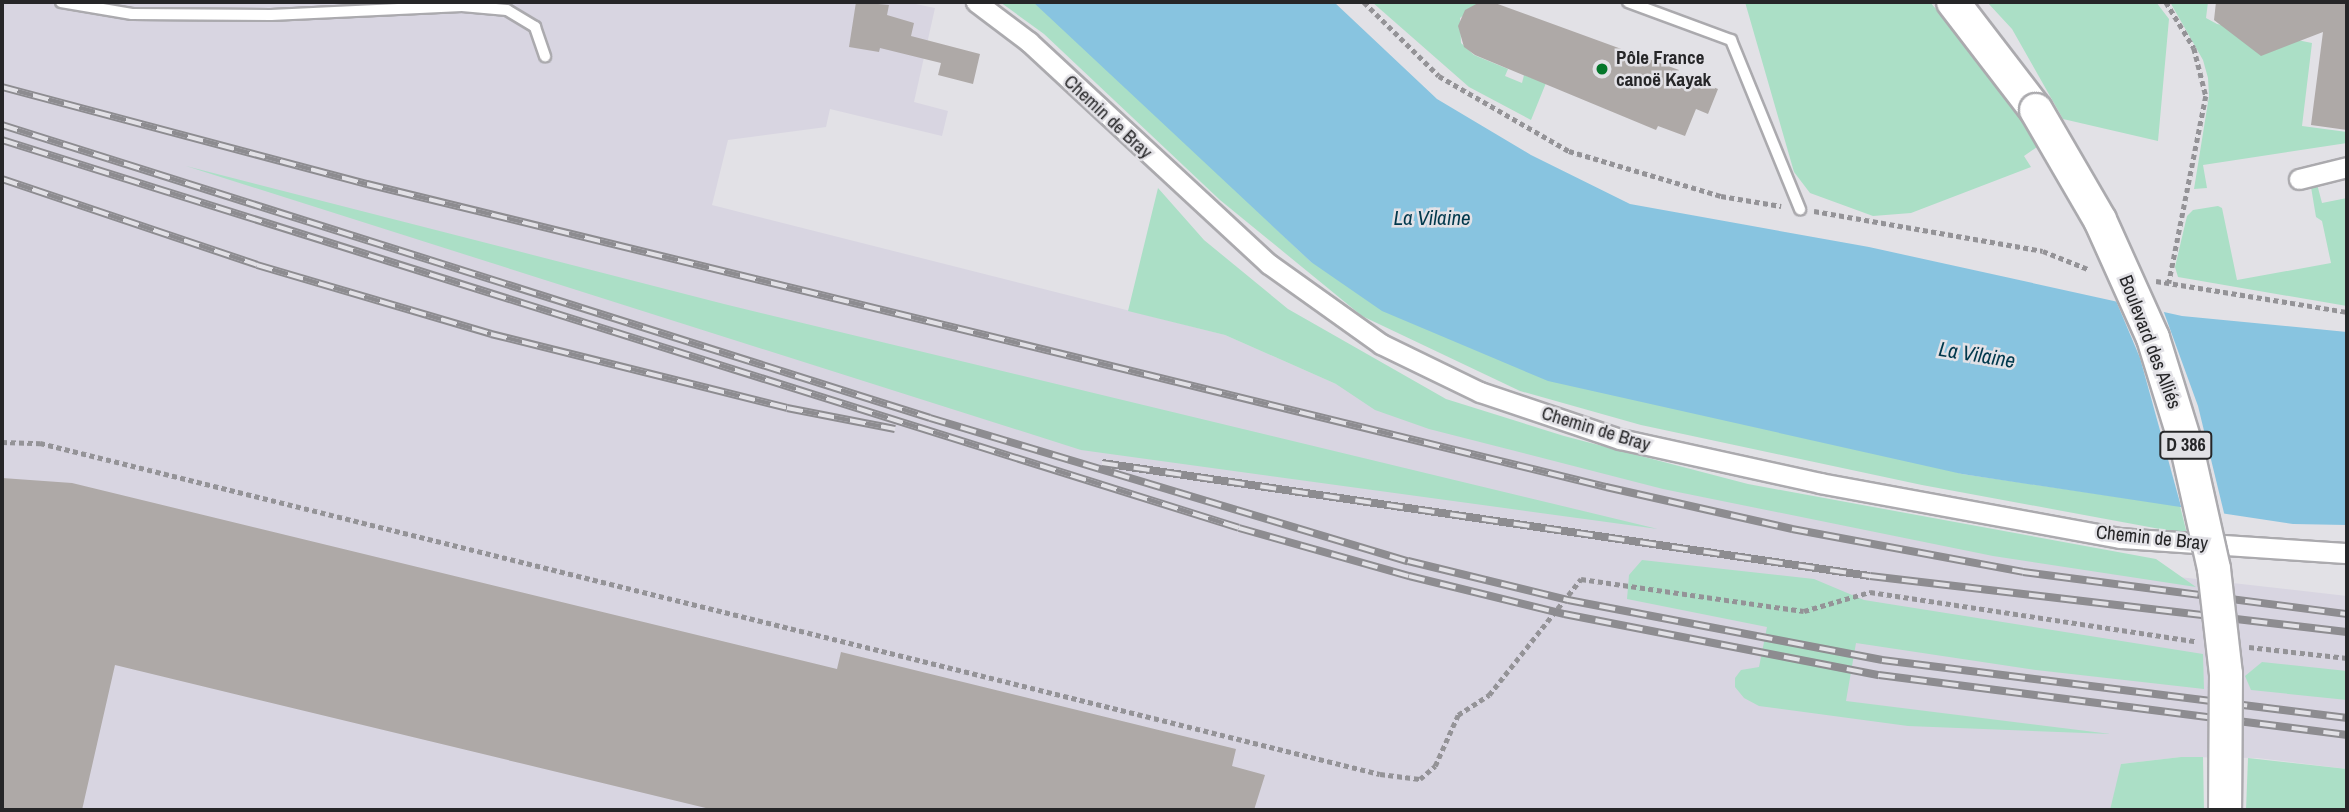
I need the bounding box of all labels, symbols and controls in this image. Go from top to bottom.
place label: Pôle France canoë Kayak [1616,47,1711,91]
marker: Pôle France canoë Kayak [1594,61,1610,77]
street label: Chemin de Bray [1059,70,1157,164]
water label: La Vilaine [1393,205,1471,231]
street label: Boulevard des Alliés [2114,272,2186,412]
water label: La Vilaine [1937,337,2017,373]
street label: Chemin de Bray [1539,402,1653,456]
road number: D 386 [2158,430,2214,460]
street label: Chemin de Bray [2095,521,2209,555]

